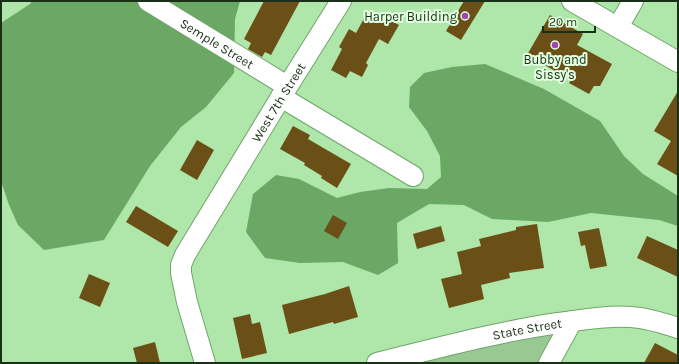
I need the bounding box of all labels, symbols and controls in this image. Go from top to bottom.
scale bar [543,8,595,34]
place label: Harper Building [364,9,458,24]
marker: Harper Building [460,11,470,21]
street label: Semple Street [178,15,257,71]
text: 20 m [549,15,577,29]
marker: Bubby and Sissy's [550,40,560,50]
place label: Bubby and Sissy's [523,52,587,82]
street label: West 7th Street [248,60,308,145]
street label: State Street [491,315,563,342]

